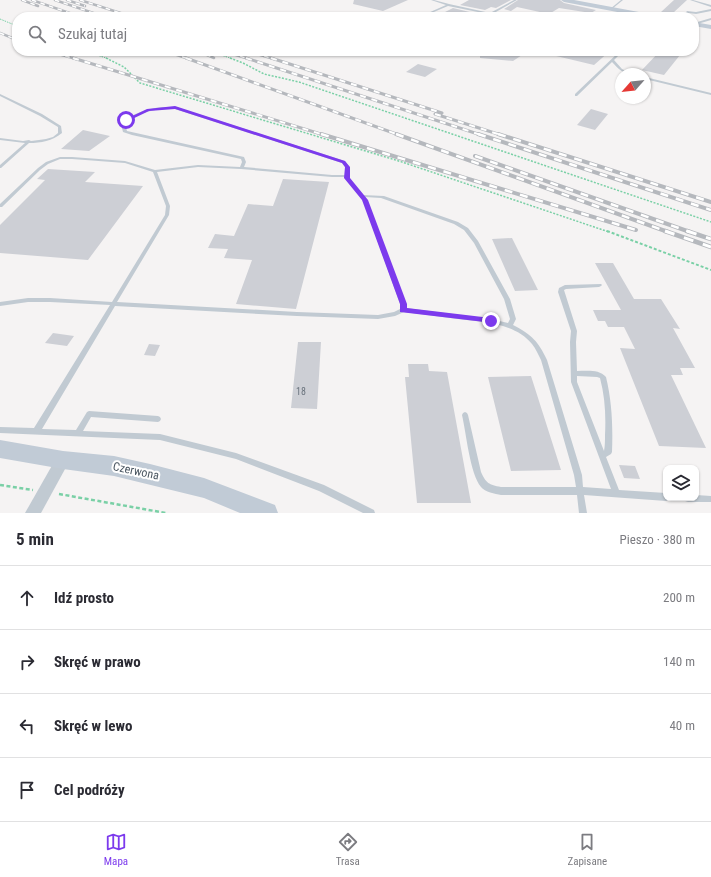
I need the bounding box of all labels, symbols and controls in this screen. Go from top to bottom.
search box [12,12,699,56]
icon: search [26,23,48,45]
text: Szukaj tutaj [58,25,127,43]
north arrow [615,68,651,104]
route start [117,111,135,129]
route end [482,312,500,330]
house number: 18 [296,386,306,397]
street label: Czerwona [112,459,161,483]
map controls [663,465,699,501]
button: layers [663,465,699,501]
text: 5 min [16,529,54,549]
text: Pieszo · 380 m [620,532,695,547]
icon: ahead [16,587,38,609]
text: Idź prosto [54,589,114,607]
text: 200 m [663,590,695,605]
icon: right [16,651,38,673]
text: Skręć w prawo [54,653,141,671]
text: 140 m [663,654,695,669]
icon: left [16,715,38,737]
text: Skręć w lewo [54,717,133,735]
text: 40 m [669,718,695,733]
icon: arrive [16,779,38,801]
text: Cel podróży [54,781,125,799]
tab: Mapa [104,831,128,868]
tab: Trasa [336,831,360,868]
tab: Zapisane [567,831,607,868]

